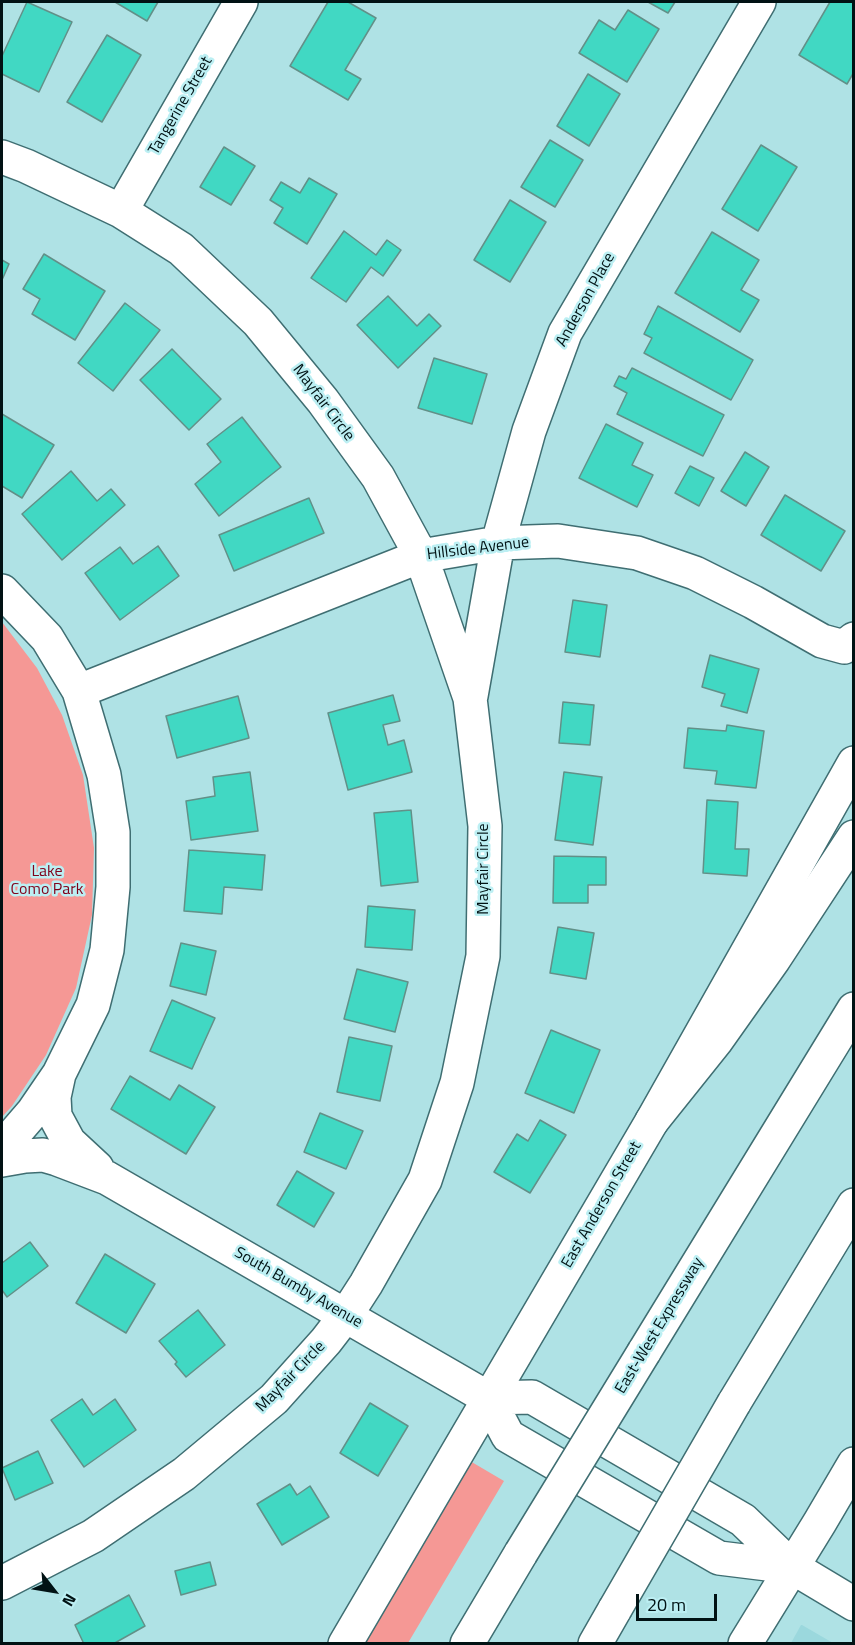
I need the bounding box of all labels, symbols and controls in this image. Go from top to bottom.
street label: Tangerine Street [145,53,217,159]
street label: Anderson Place [552,250,620,350]
street label: Mayfair Circle [288,361,358,445]
street label: Hillside Avenue [426,533,530,565]
street label: Mayfair Circle [474,823,494,915]
park label: Lake Como Park [11,862,83,900]
street label: East Anderson Street [558,1138,646,1272]
street label: South Bumby Avenue [231,1244,365,1332]
street label: East-West Expressway [612,1254,708,1398]
street label: Mayfair Circle [252,1337,330,1417]
north arrow [24,1561,84,1621]
scale bar [639,1582,720,1620]
text: N [56,1589,83,1611]
text: 20 m [647,1591,686,1618]

